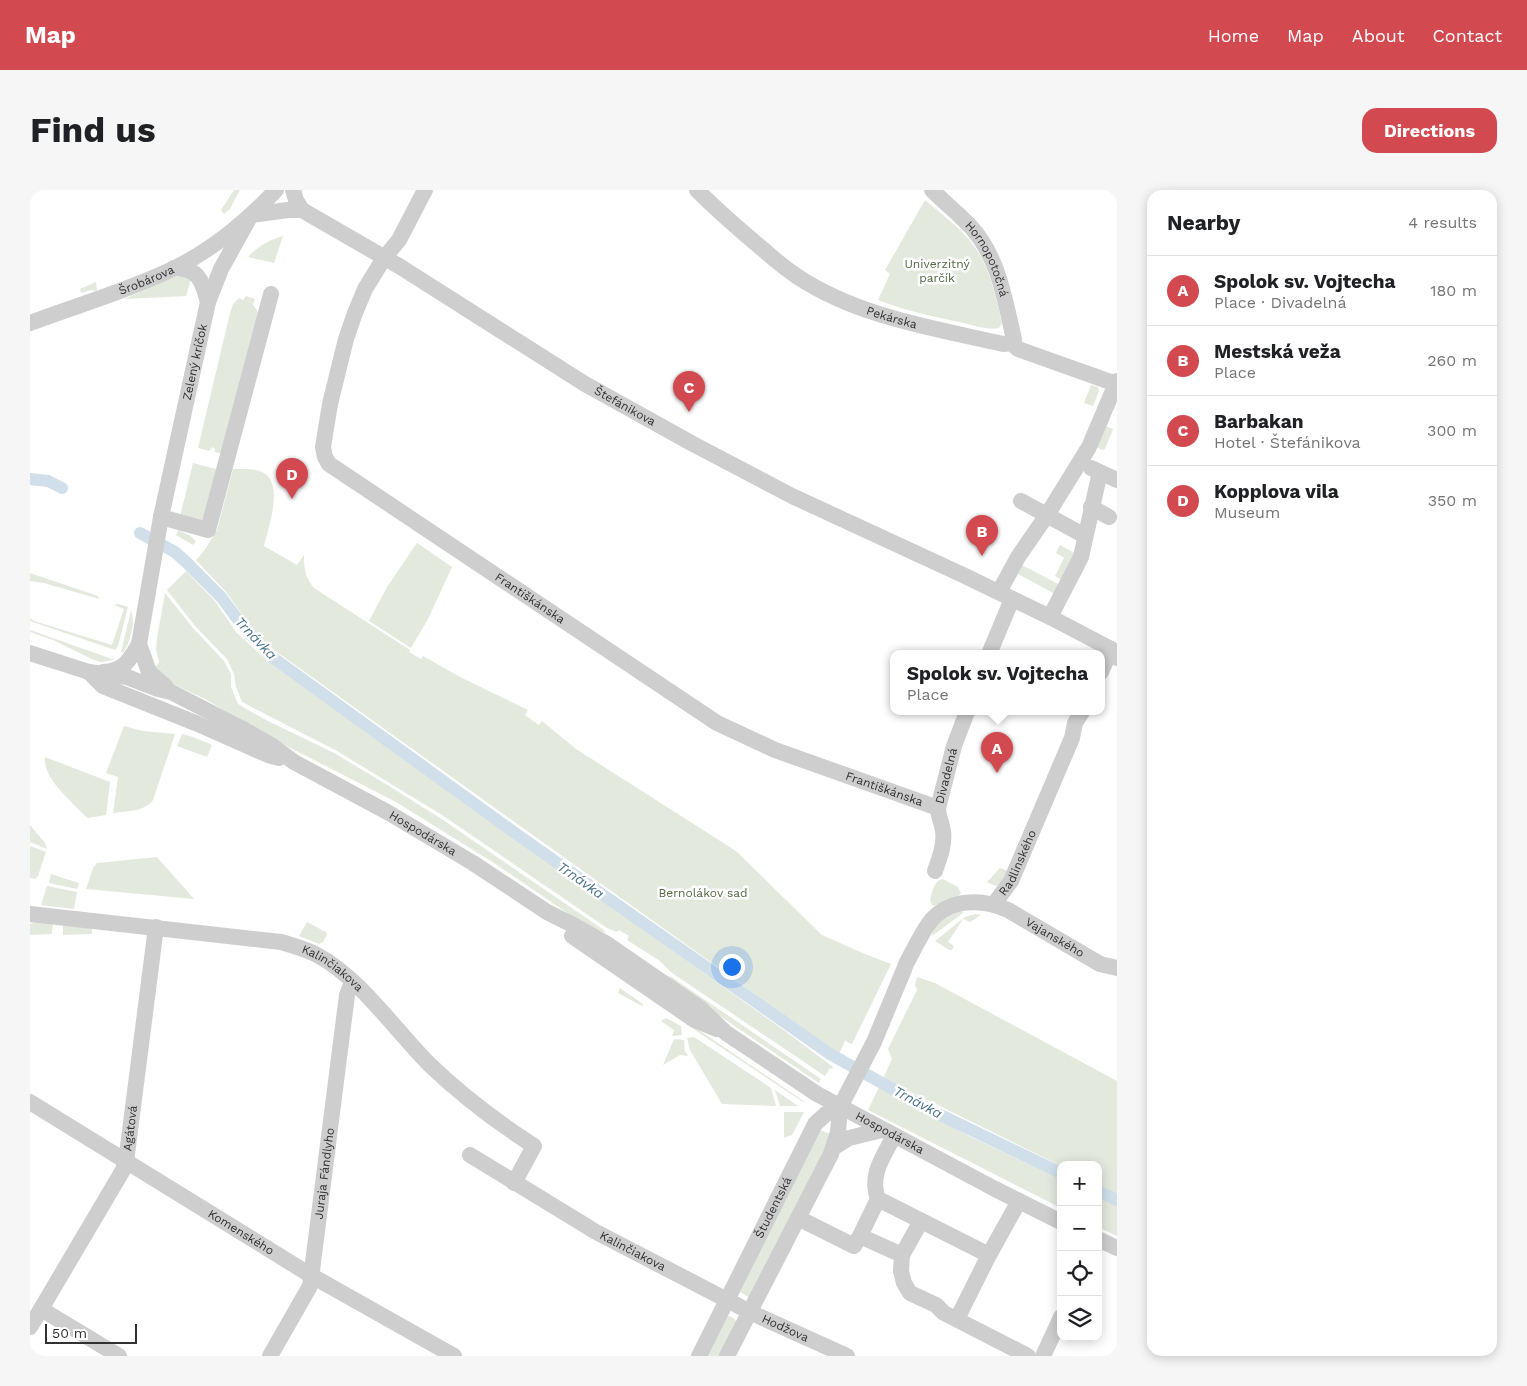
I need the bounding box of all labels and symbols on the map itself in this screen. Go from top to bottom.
street label: Hornopotočná [962,218,1011,299]
park label: Univerzitný parčík [904,257,970,285]
street label: Šrobárova [117,262,177,298]
street label: Pekárska [865,303,919,332]
street label: Zelený kríčok [180,322,210,401]
pin: C [673,371,705,412]
street label: Štefánikova [592,384,658,429]
pin: D [276,458,308,499]
pin: B [966,515,998,556]
street label: Františkánska [492,570,568,627]
water label: Trnávka [232,614,280,663]
pin: A [981,732,1013,773]
street label: Divadelná [932,746,960,805]
street label: Františkánska [844,769,925,809]
street label: Hospodárska [387,808,459,859]
street label: Radlinského [996,828,1039,898]
water label: Trnávka [555,858,607,902]
park label: Bernolákov sad [658,886,748,900]
street label: Vajanského [1023,915,1087,960]
street label: Kalinčiakova [300,942,366,995]
your location [719,954,745,980]
water label: Trnávka [891,1083,945,1122]
street label: Agátová [120,1104,140,1152]
street label: Hospodárska [853,1109,927,1157]
street label: Juraja Fándlyho [312,1127,337,1220]
street label: Študentská [752,1174,795,1241]
street label: Komenského [206,1207,277,1258]
street label: Kalinčiakova [597,1228,668,1274]
street label: Hodžova [760,1311,811,1345]
scale bar [45,1321,138,1344]

